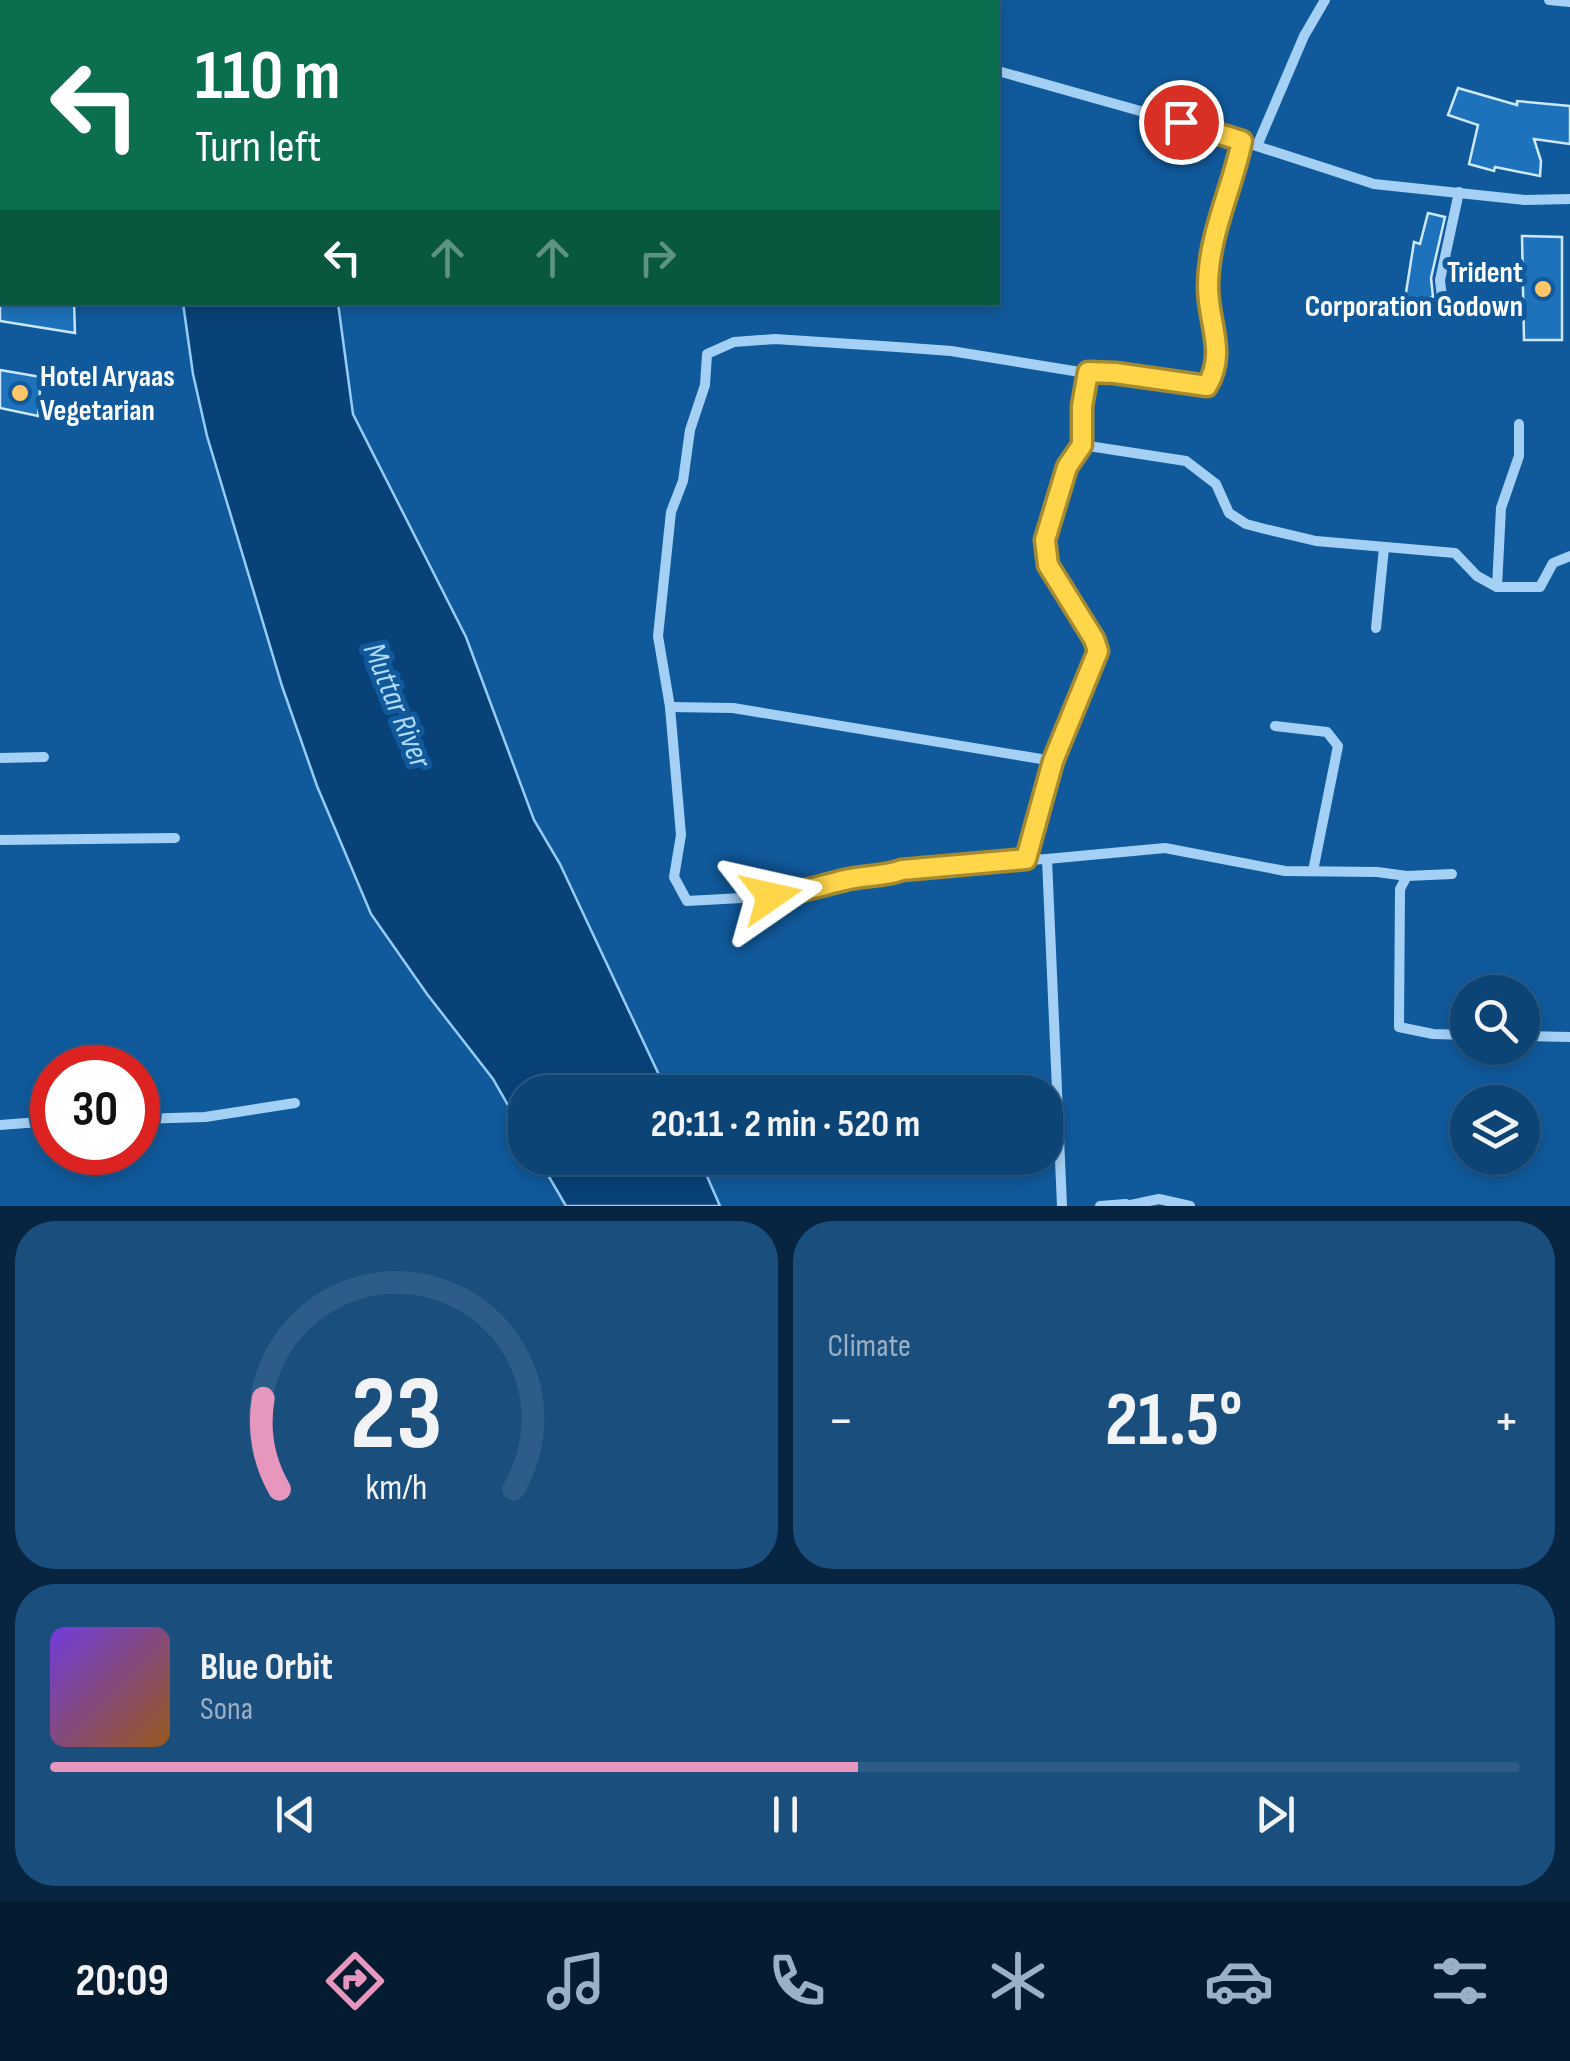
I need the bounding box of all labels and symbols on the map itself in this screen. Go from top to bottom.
pin [1139,80,1224,165]
place label: Trident Corporation Godown [1305,255,1523,325]
marker: Trident Corporation Godown [1532,278,1554,300]
place label: Hotel Aryaas Vegetarian [40,359,175,429]
marker: Hotel Aryaas Vegetarian [9,382,31,404]
water label: Muttar River [354,637,440,775]
position arrow [719,844,823,948]
speed limit sign: 30 [30,1045,160,1175]

